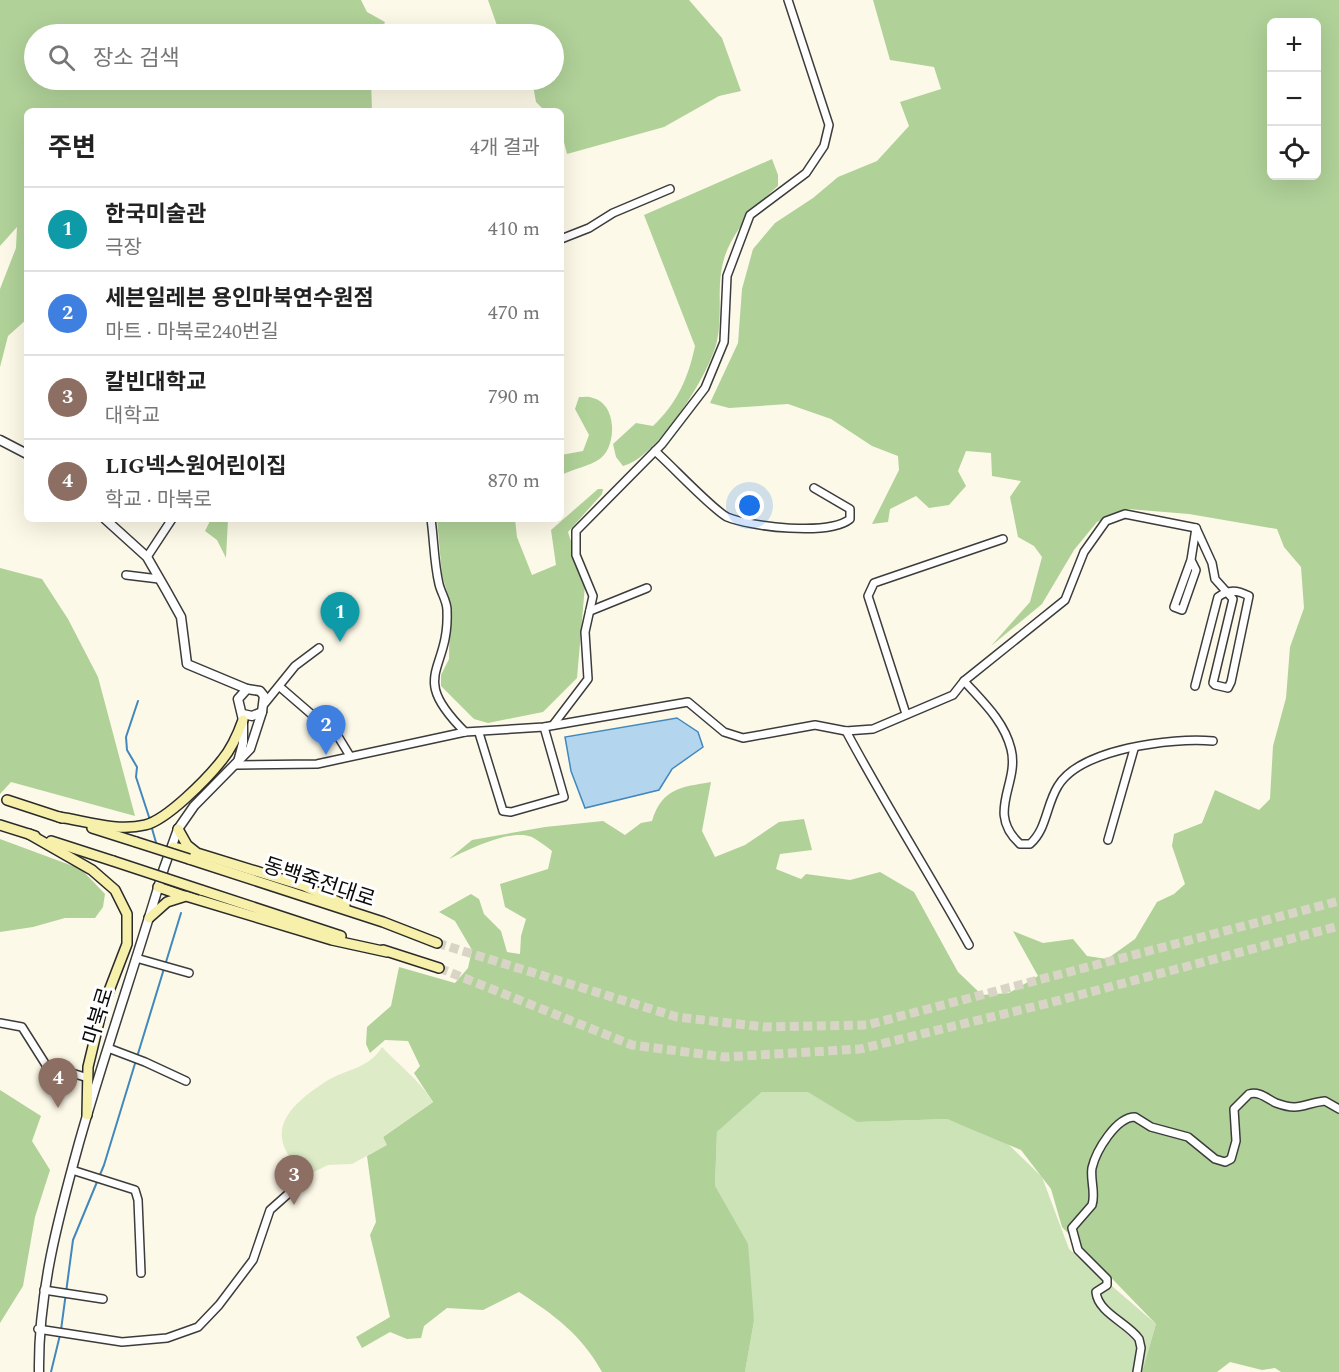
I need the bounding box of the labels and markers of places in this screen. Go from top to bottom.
pin: 1 [320,592,360,642]
pin: 2 [306,706,346,755]
pin: 4 [38,1058,78,1108]
pin: 3 [274,1156,314,1205]

